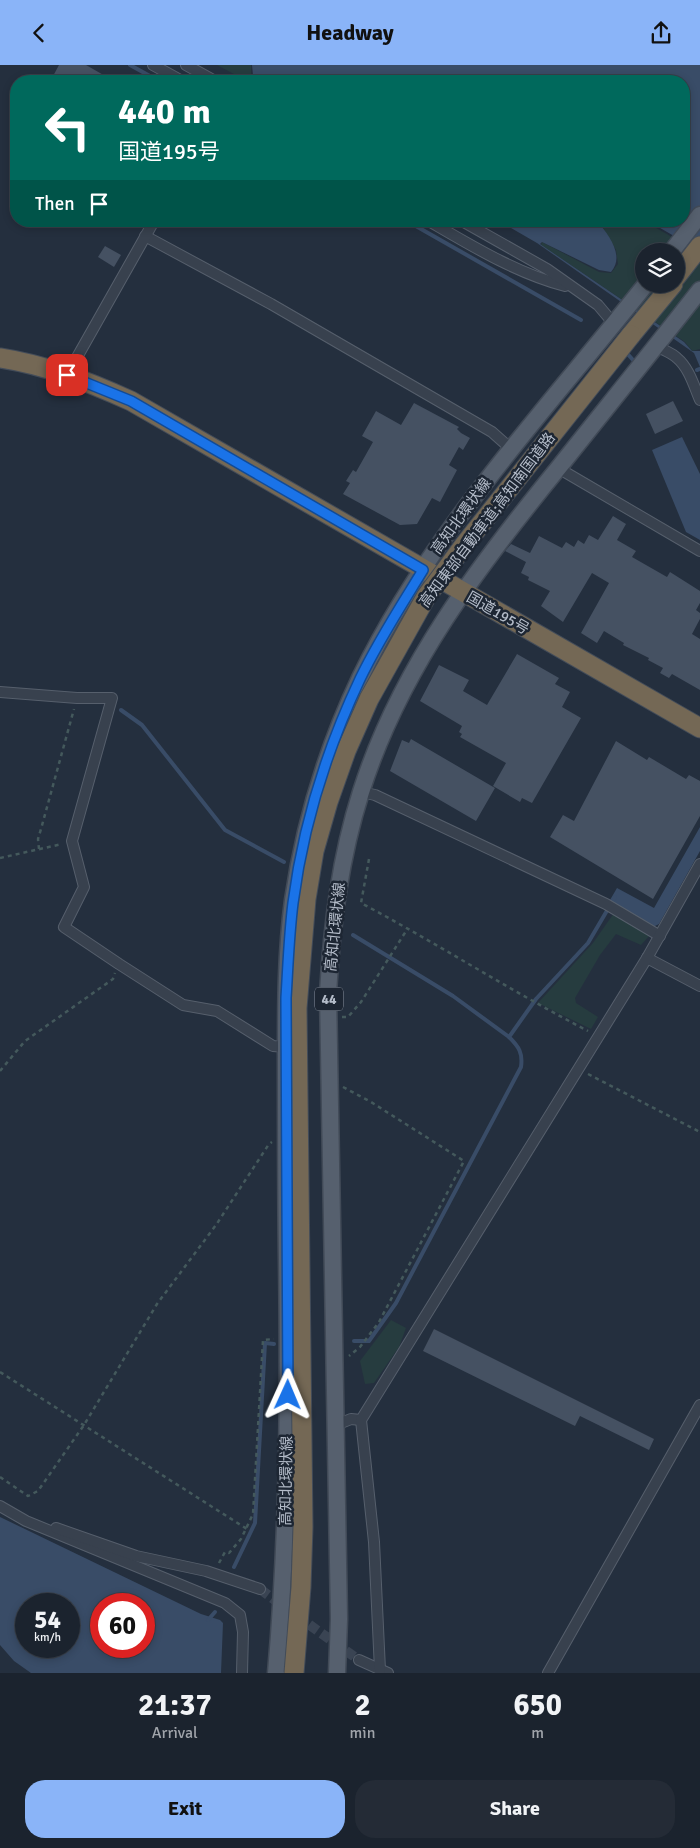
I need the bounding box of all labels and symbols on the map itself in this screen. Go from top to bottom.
pin [46,354,88,396]
street label: 高知東部自動車道;高知南国道路 [415,429,559,611]
street label: 高知北環状線 [427,474,495,558]
street label: 国道195号 [463,588,533,638]
street label: 高知北環状線 [321,881,349,973]
road number: 44 [315,987,343,1011]
position arrow [261,1368,313,1420]
street label: 高知北環状線 [276,1436,296,1526]
speed limit sign: 60 [90,1593,155,1658]

